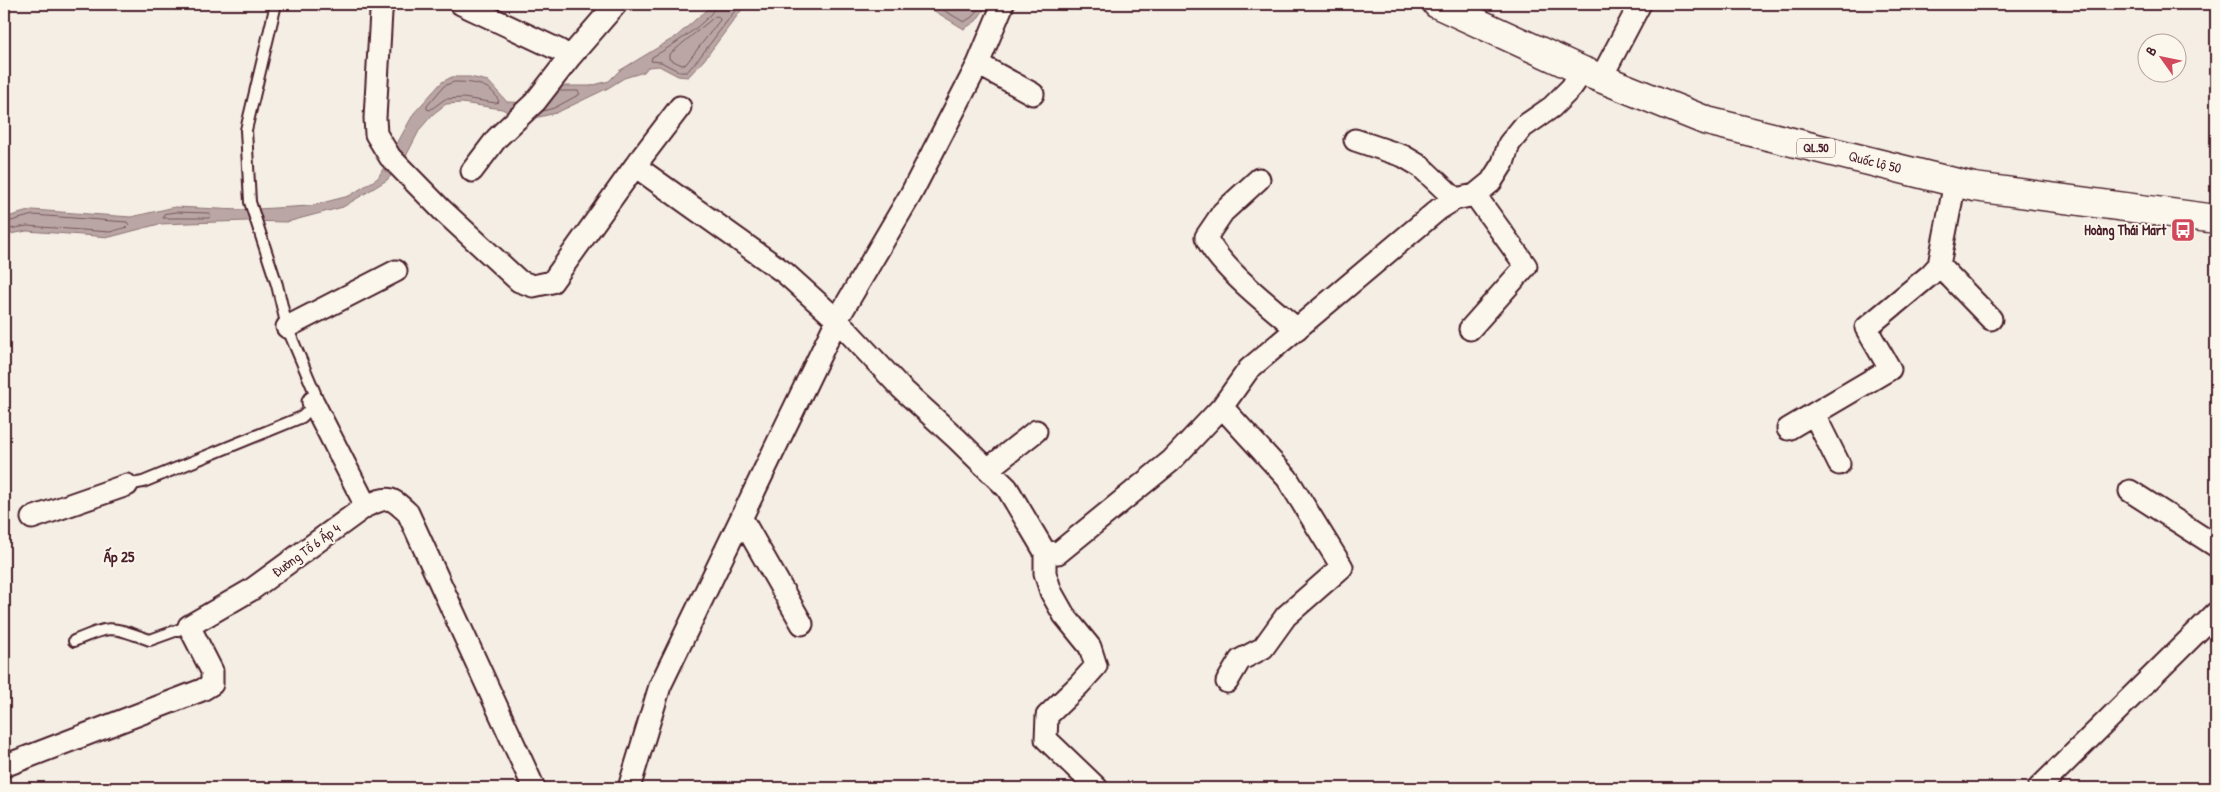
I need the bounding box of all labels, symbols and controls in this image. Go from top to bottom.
north arrow [2138,32,2188,82]
text: B [2141,42,2161,59]
road number: QL.50 [1797,138,1835,158]
street label: Quốc lộ 50 [1847,146,1904,177]
bus stop icon: Hoàng Thái Mart [2170,217,2196,243]
place label: Hoàng Thái Mart [2084,220,2167,241]
street label: Đường Tổ 6 Ấp 4 [268,518,344,582]
district label: Ấp 25 [104,546,135,568]

